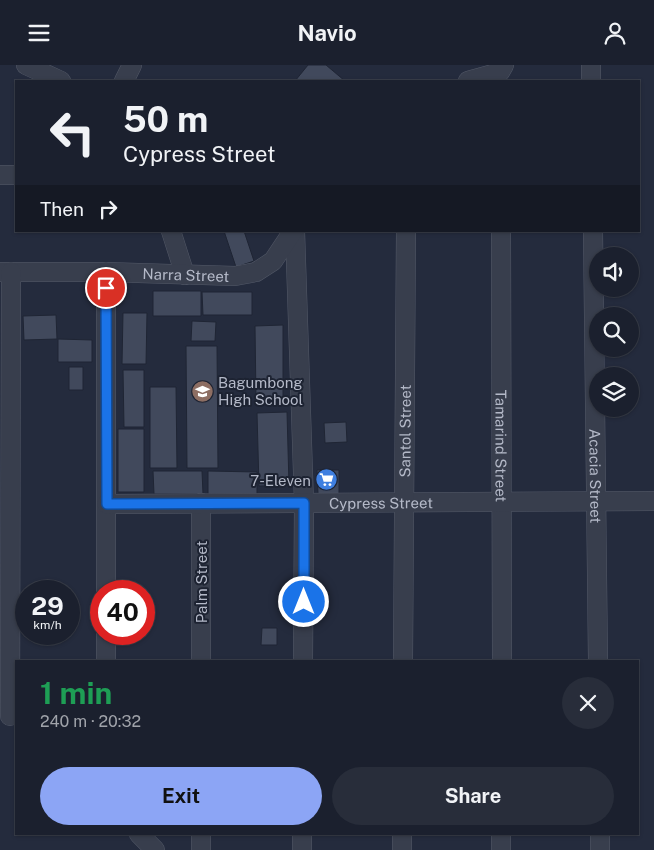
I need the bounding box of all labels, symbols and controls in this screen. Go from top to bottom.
icon: menu [25,19,53,47]
icon: person [601,19,629,47]
text: Navio [297,20,357,46]
text: 50 m [123,99,208,140]
icon: left [40,100,105,165]
text: Cypress Street [123,141,276,167]
icon: right [94,195,122,223]
text: Then [40,198,84,220]
map controls [589,247,639,417]
button: sound [589,247,639,297]
street label: Narra Street [142,265,230,284]
pin [85,267,127,309]
icon: arrive [92,274,120,302]
button: search [589,307,639,357]
button: layers [589,367,639,417]
place label: Bagumbong High School [218,374,303,408]
school or university icon: Bagumbong High School [190,379,214,403]
street label: Santol Street [396,384,413,477]
street label: Tamarind Street [493,390,510,502]
street label: Acacia Street [587,429,605,523]
supermarket icon: 7-Eleven [315,468,339,492]
place label: 7-Eleven [250,472,311,489]
street label: Cypress Street [329,494,433,511]
street label: Palm Street [193,541,210,623]
position arrow [277,575,329,627]
speed limit sign: 40 [90,580,155,645]
text: 29 [31,591,64,621]
text: km/h [33,618,62,632]
text: 1 min [40,675,112,711]
button: close [562,677,614,729]
text: 240 m · 20:32 [40,712,141,731]
button: Exit [40,767,322,825]
button: Share [332,767,614,825]

